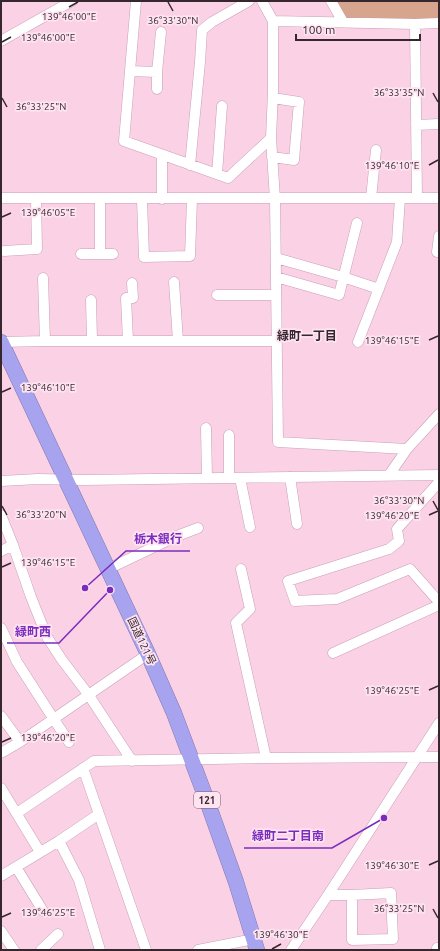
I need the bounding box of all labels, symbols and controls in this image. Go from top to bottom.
text: 139°46'00"E [42,11,97,22]
text: 36°33'30"N [148,15,198,26]
scale bar [296,16,420,42]
text: 100 m [302,23,335,36]
text: 139°46'00"E [21,32,76,43]
text: 36°33'35"N [374,87,424,98]
text: 36°33'25"N [16,101,66,112]
text: 139°46'10"E [365,160,420,171]
text: 139°46'05"E [21,207,76,218]
district label: 緑町一丁目 [277,329,337,342]
text: 139°46'15"E [365,335,420,346]
text: 139°46'10"E [21,382,76,393]
text: 36°33'30"N [374,495,424,506]
text: 36°33'20"N [16,509,66,520]
text: 139°46'20"E [365,510,420,521]
callout: 栃木銀行 [126,527,190,551]
text: 栃木銀行 [134,532,182,545]
text: 139°46'15"E [21,557,76,568]
street label: 国道121号 [126,615,158,667]
callout: 緑町西 [7,619,59,643]
text: 緑町西 [15,625,51,638]
text: 139°46'25"E [365,685,420,696]
text: 139°46'20"E [21,732,76,743]
road number: 121 [194,792,220,808]
callout: 緑町二丁目南 [244,824,332,848]
text: 緑町二丁目南 [252,829,324,842]
text: 139°46'30"E [365,860,420,871]
text: 36°33'25"N [374,903,424,914]
text: 139°46'25"E [21,907,76,918]
text: 139°46'30"E [254,929,309,940]

